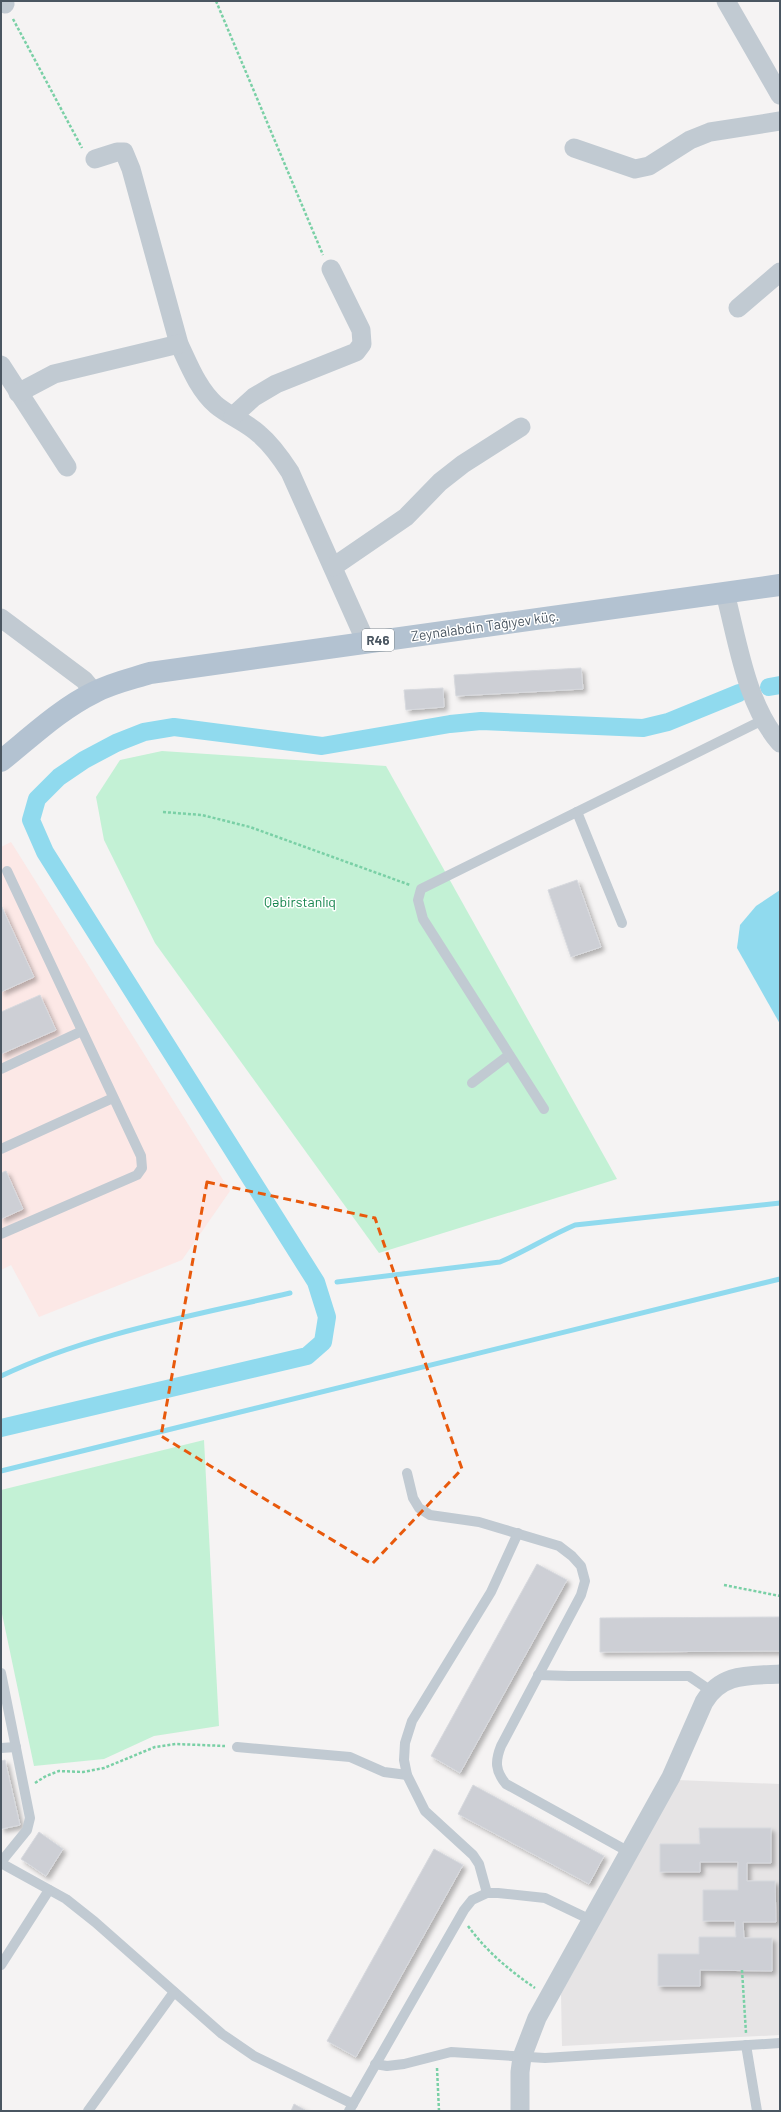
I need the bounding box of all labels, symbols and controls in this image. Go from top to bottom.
street label: Zeynalabdin Tağıyev küç. [410,607,560,644]
road number: R46 [362,629,394,651]
park label: Qəbirstanlıq [264,893,336,910]

